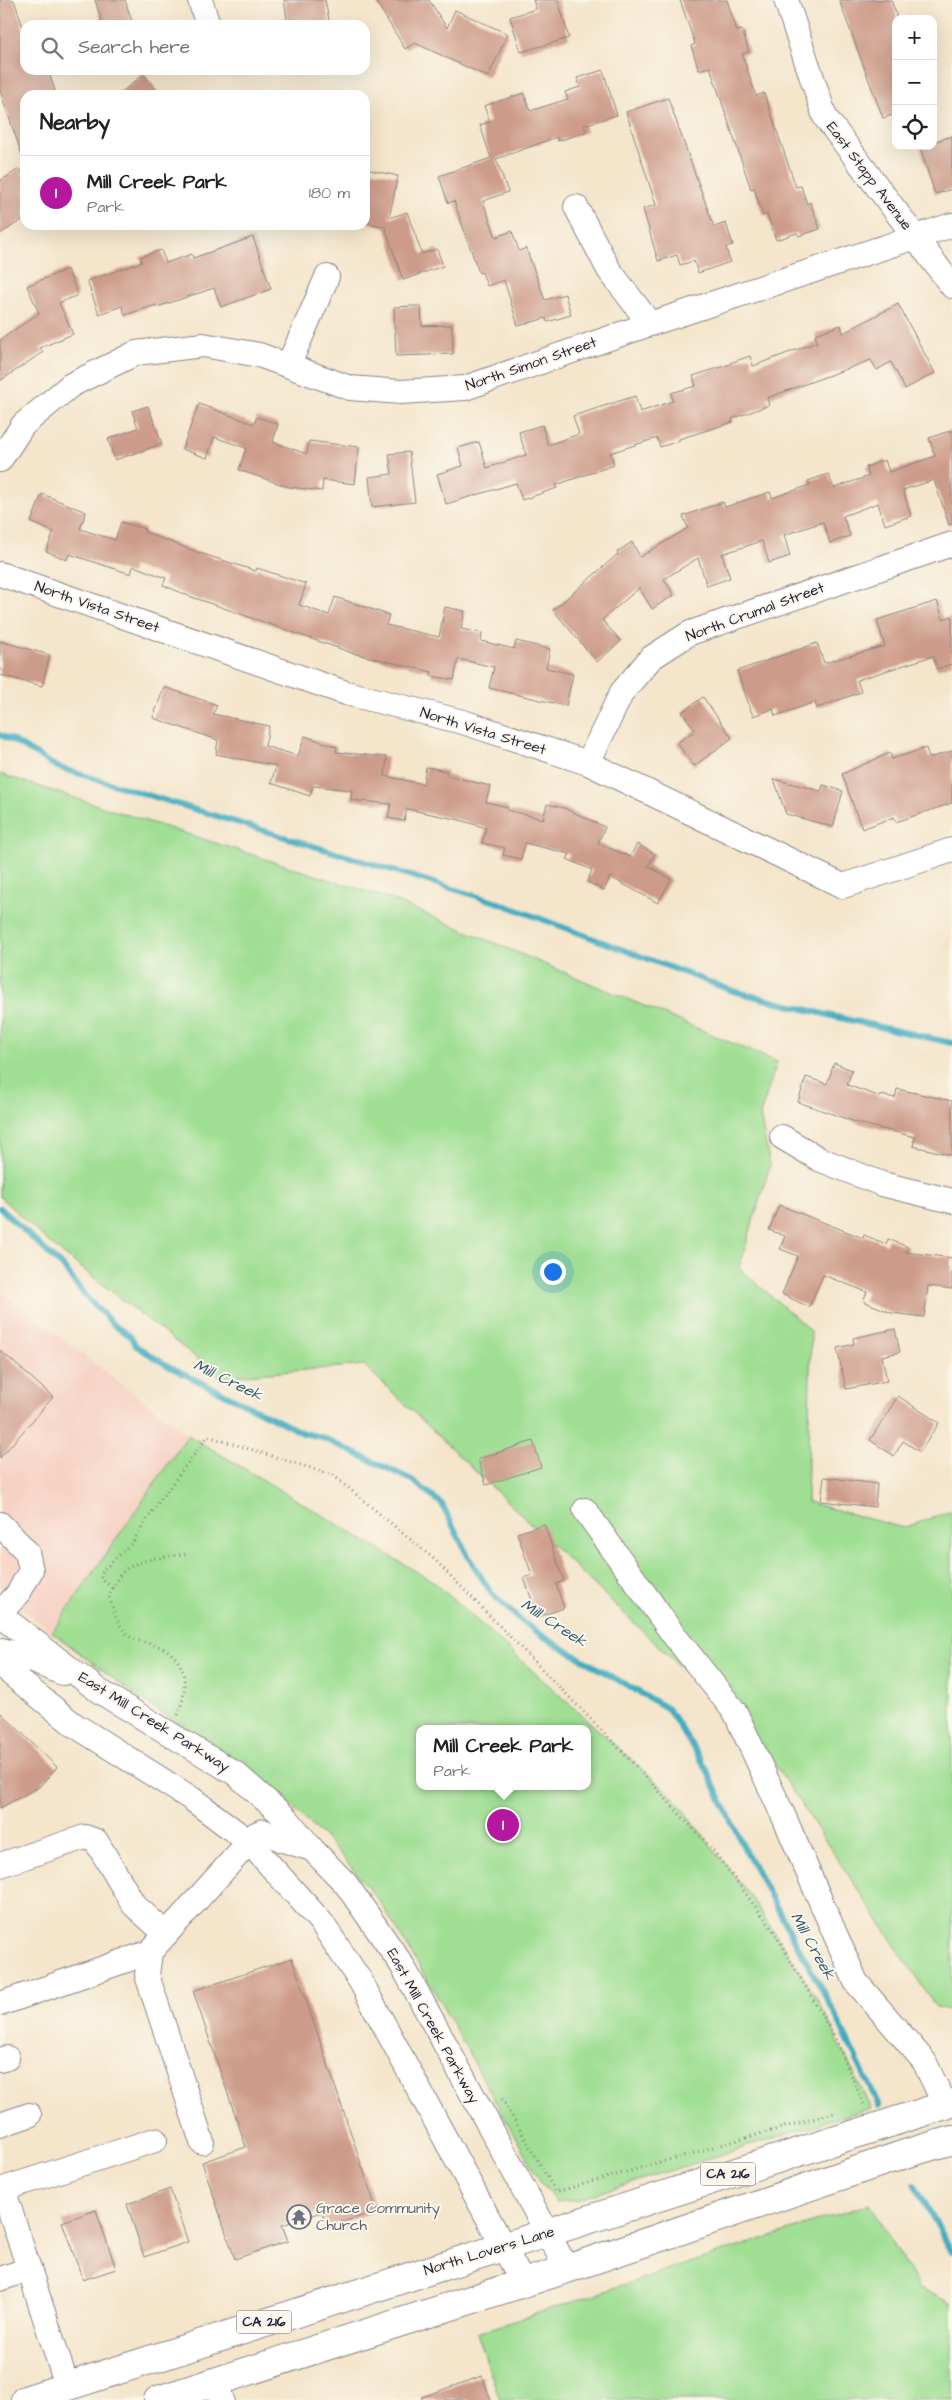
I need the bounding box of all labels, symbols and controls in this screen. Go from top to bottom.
map controls [892,15,937,150]
button: + [892,15,937,60]
search box [20,20,370,75]
icon: search [38,34,66,62]
text: Search here [78,34,190,61]
button: − [892,60,937,105]
button: locate [892,105,937,150]
text: Nearby [40,108,110,137]
street label: East Stapp Avenue [821,117,917,235]
text: Mill Creek Park [87,169,227,196]
text: 1 [55,182,57,204]
text: 180 m [309,182,350,204]
text: Park [87,196,124,218]
street label: North Simon Street [463,332,599,396]
street label: North Vista Street [32,576,162,638]
street label: North Crumal Street [683,577,827,647]
street label: North Vista Street [417,702,549,760]
your location [540,1259,566,1285]
water label: Mill Creek [190,1354,267,1407]
water label: Mill Creek [517,1594,592,1653]
street label: East Mill Creek Parkway [74,1667,234,1778]
popup [416,1725,591,1790]
text: Mill Creek Park [434,1733,573,1760]
text: Park [434,1760,471,1782]
pin: 1 [487,1806,519,1844]
water label: Mill Creek [785,1908,841,1985]
street label: East Mill Creek Parkway [381,1945,484,2108]
road number: CA 216 [700,2162,756,2186]
place label: Grace Community Church [316,2198,440,2236]
temple icon: Grace Community Church [286,2204,312,2230]
street label: North Lovers Lane [421,2221,557,2281]
road number: CA 216 [236,2310,292,2334]

